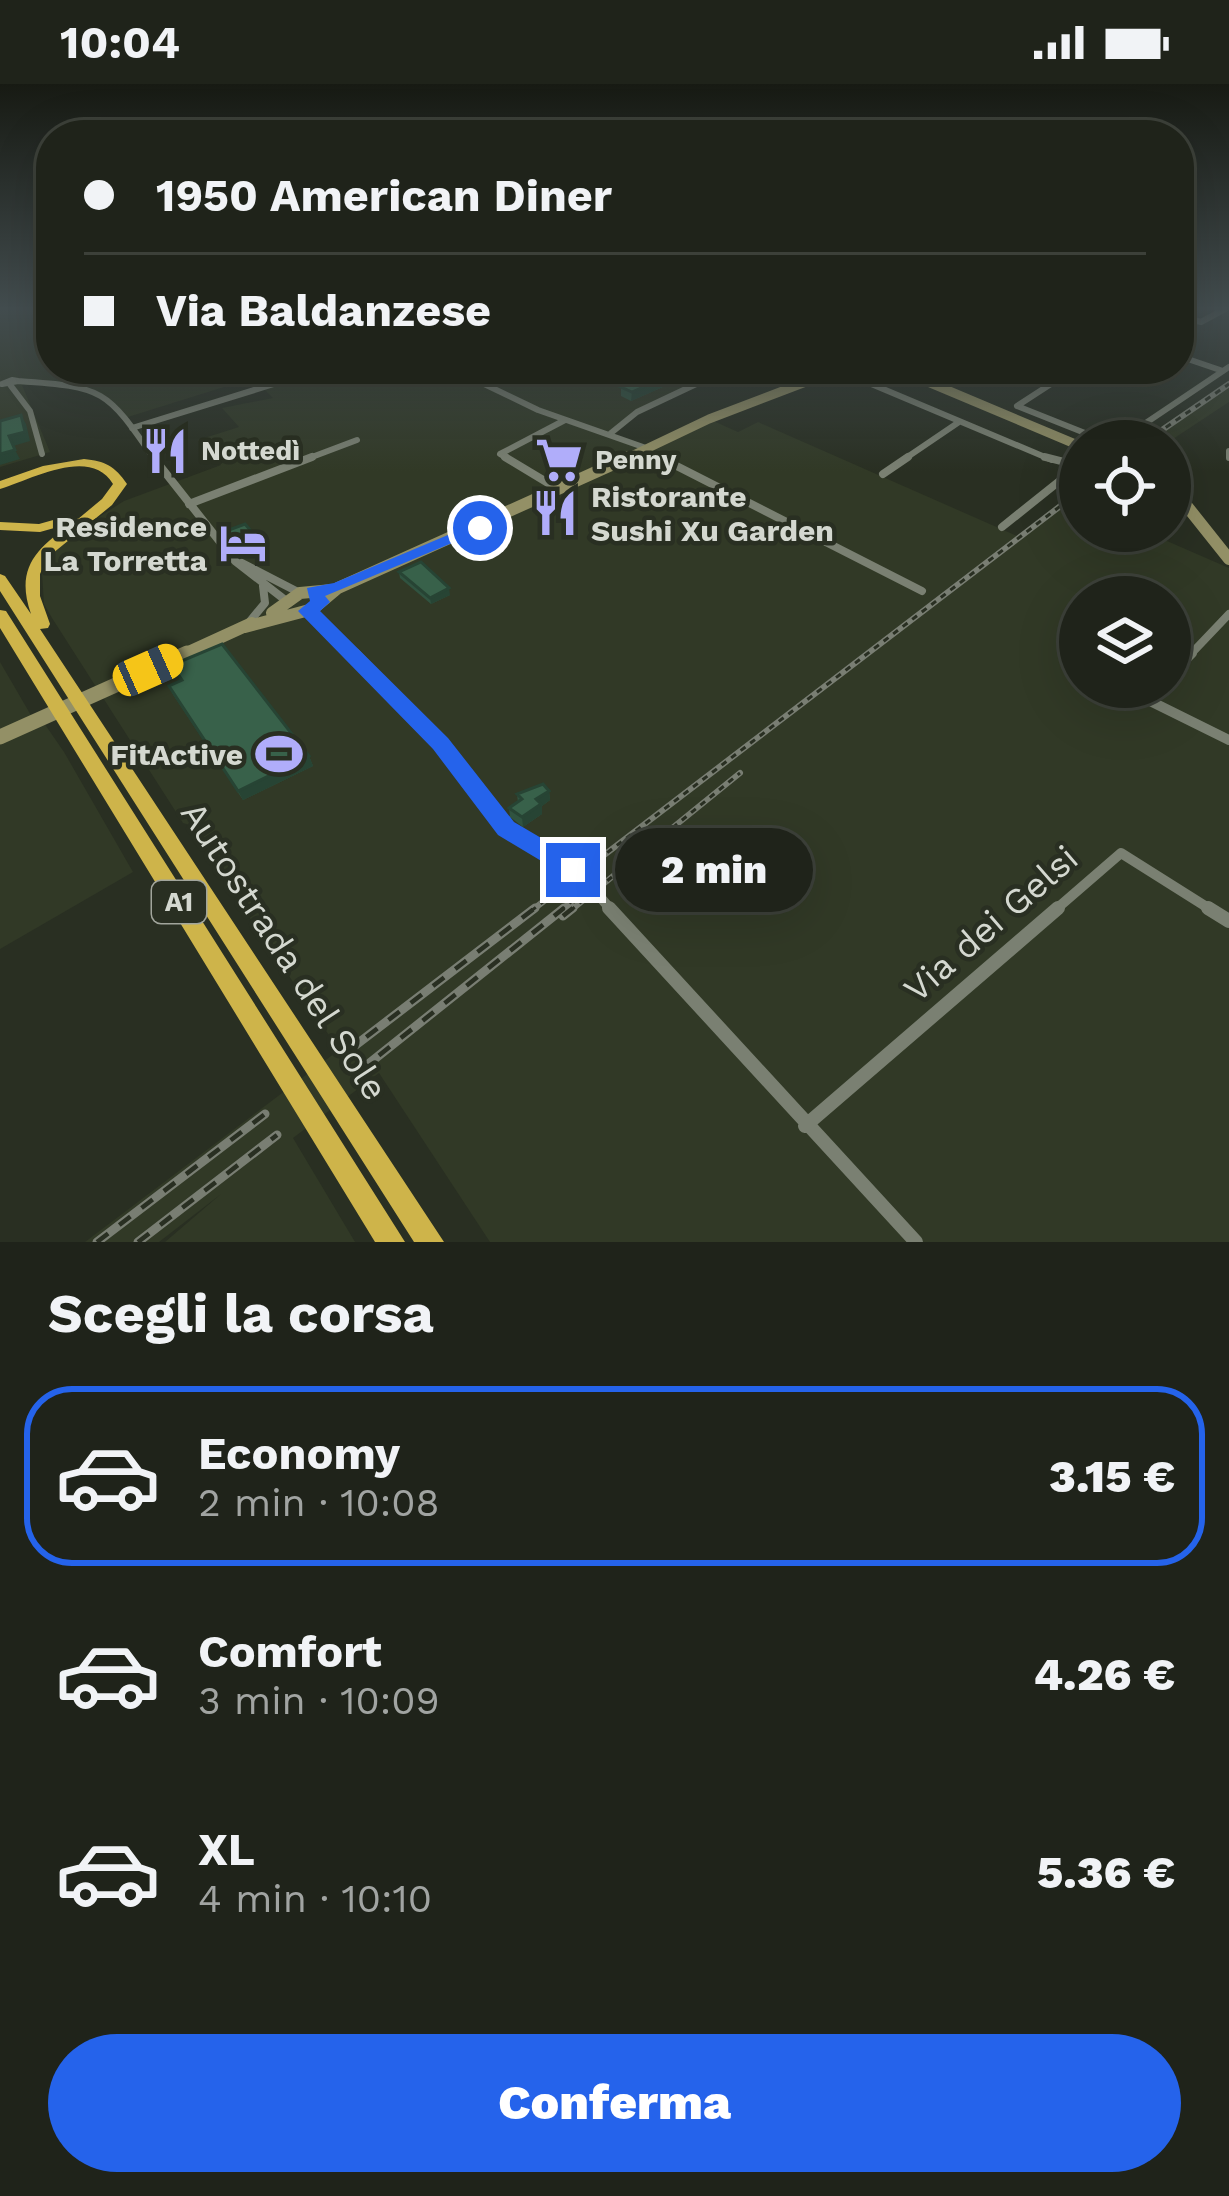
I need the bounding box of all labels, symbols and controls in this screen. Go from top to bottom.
text: 10:04 [60,16,180,69]
text: 1950 American Diner [156,169,612,222]
text: Via Baldanzese [156,284,491,337]
map controls [1059,420,1191,708]
button: locate [1059,420,1191,552]
restaurant icon: Nottedì [140,426,190,476]
place label: Nottedì [201,435,300,467]
supermarket icon: Penny [534,435,584,485]
place label: Penny [595,444,677,476]
place label: Ristorante Sushi Xu Garden [591,479,834,548]
restaurant icon: Ristorante Sushi Xu Garden [530,488,580,538]
route start [453,501,507,555]
place label: Residence La Torretta [43,509,208,578]
hotel icon: Residence La Torretta [218,518,268,568]
button: layers [1059,576,1191,708]
car [108,639,188,701]
sports icon: FitActive [254,729,304,779]
place label: FitActive [110,737,243,772]
street label: Autostrada del Sole [172,794,396,1108]
callout: 2 min [615,828,813,912]
street label: Via dei Gelsi [896,837,1086,1011]
route end [546,843,600,897]
text: 2 min [661,847,767,892]
road number: A1 [152,881,206,923]
text: Scegli la corsa [48,1282,434,1345]
icon: car [54,1422,162,1530]
text: Economy [198,1427,400,1480]
text: 3.15 € [1049,1450,1175,1503]
text: 2 min · 10:08 [198,1480,440,1525]
icon: car [54,1620,162,1728]
text: Comfort [198,1625,382,1678]
text: 4.26 € [1033,1648,1175,1701]
text: 3 min · 10:09 [198,1678,440,1723]
icon: car [54,1818,162,1926]
text: XL [198,1823,255,1876]
text: 5.36 € [1037,1846,1175,1899]
text: 4 min · 10:10 [198,1876,432,1921]
button: Conferma [48,2034,1181,2172]

